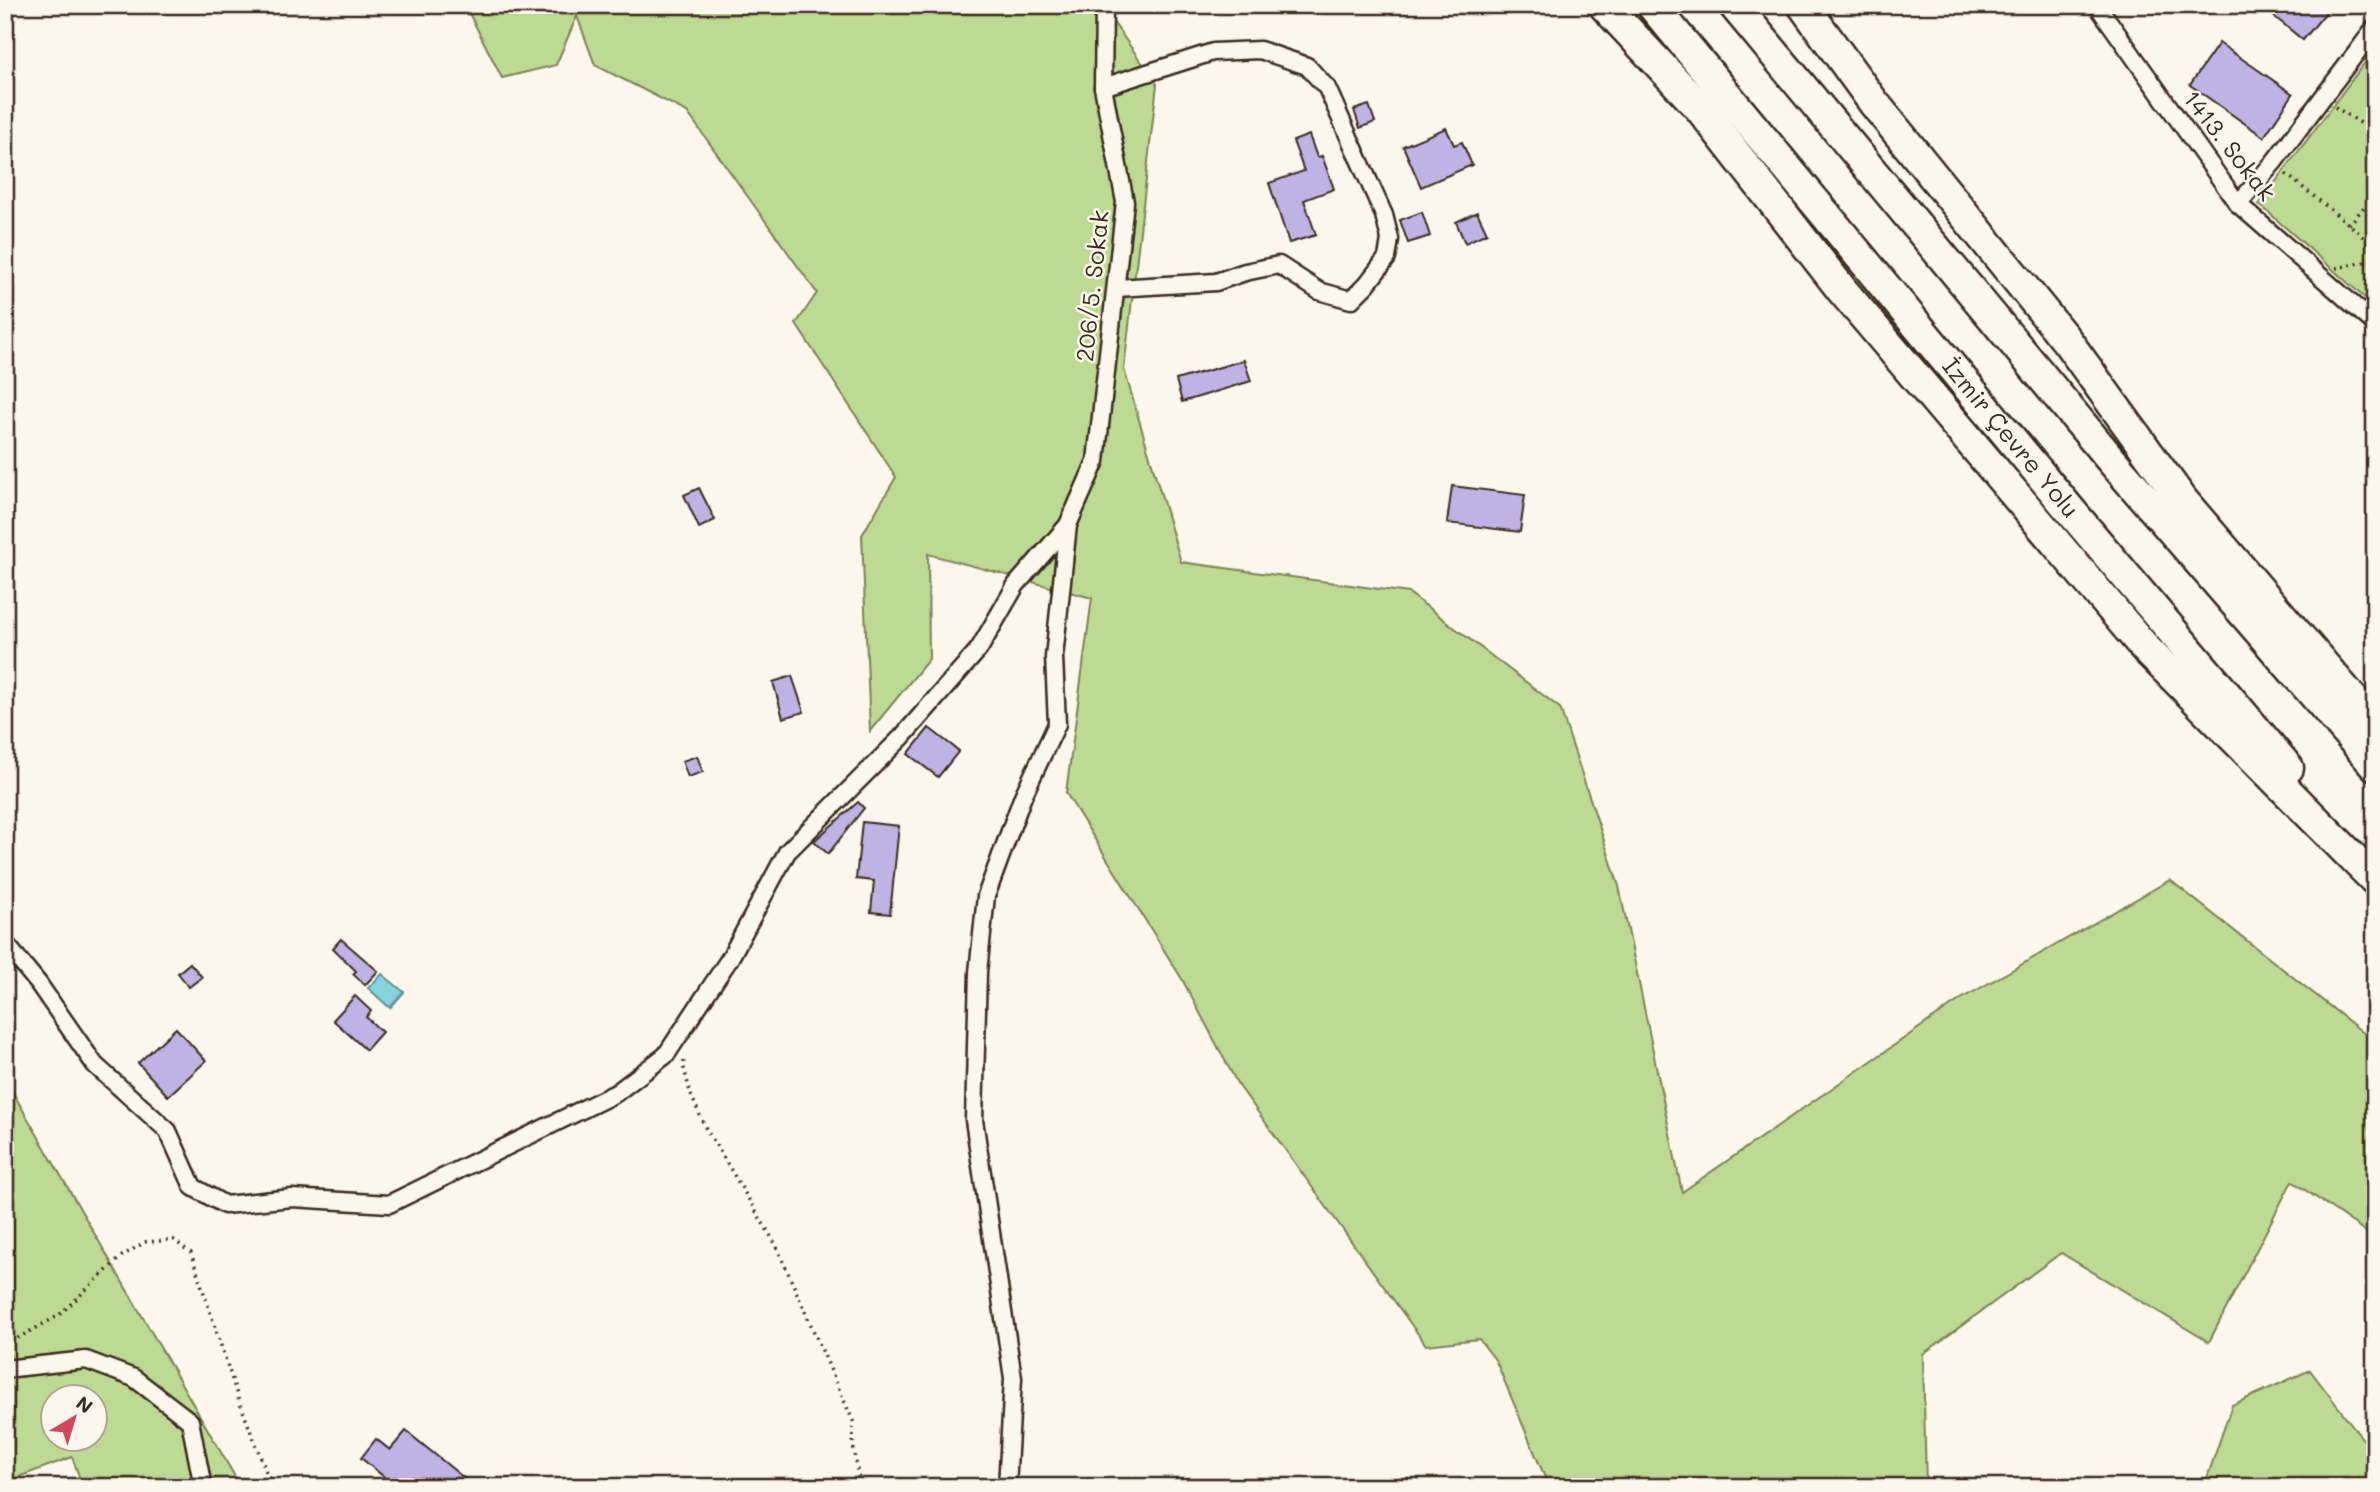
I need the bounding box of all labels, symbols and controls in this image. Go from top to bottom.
street label: 1413. Sokak [2177,83,2283,207]
street label: 206/5. Sokak [1068,209,1115,363]
street label: İzmir Çevre Yolu [1936,351,2087,523]
north arrow [38,1384,108,1454]
text: N [71,1390,98,1418]

